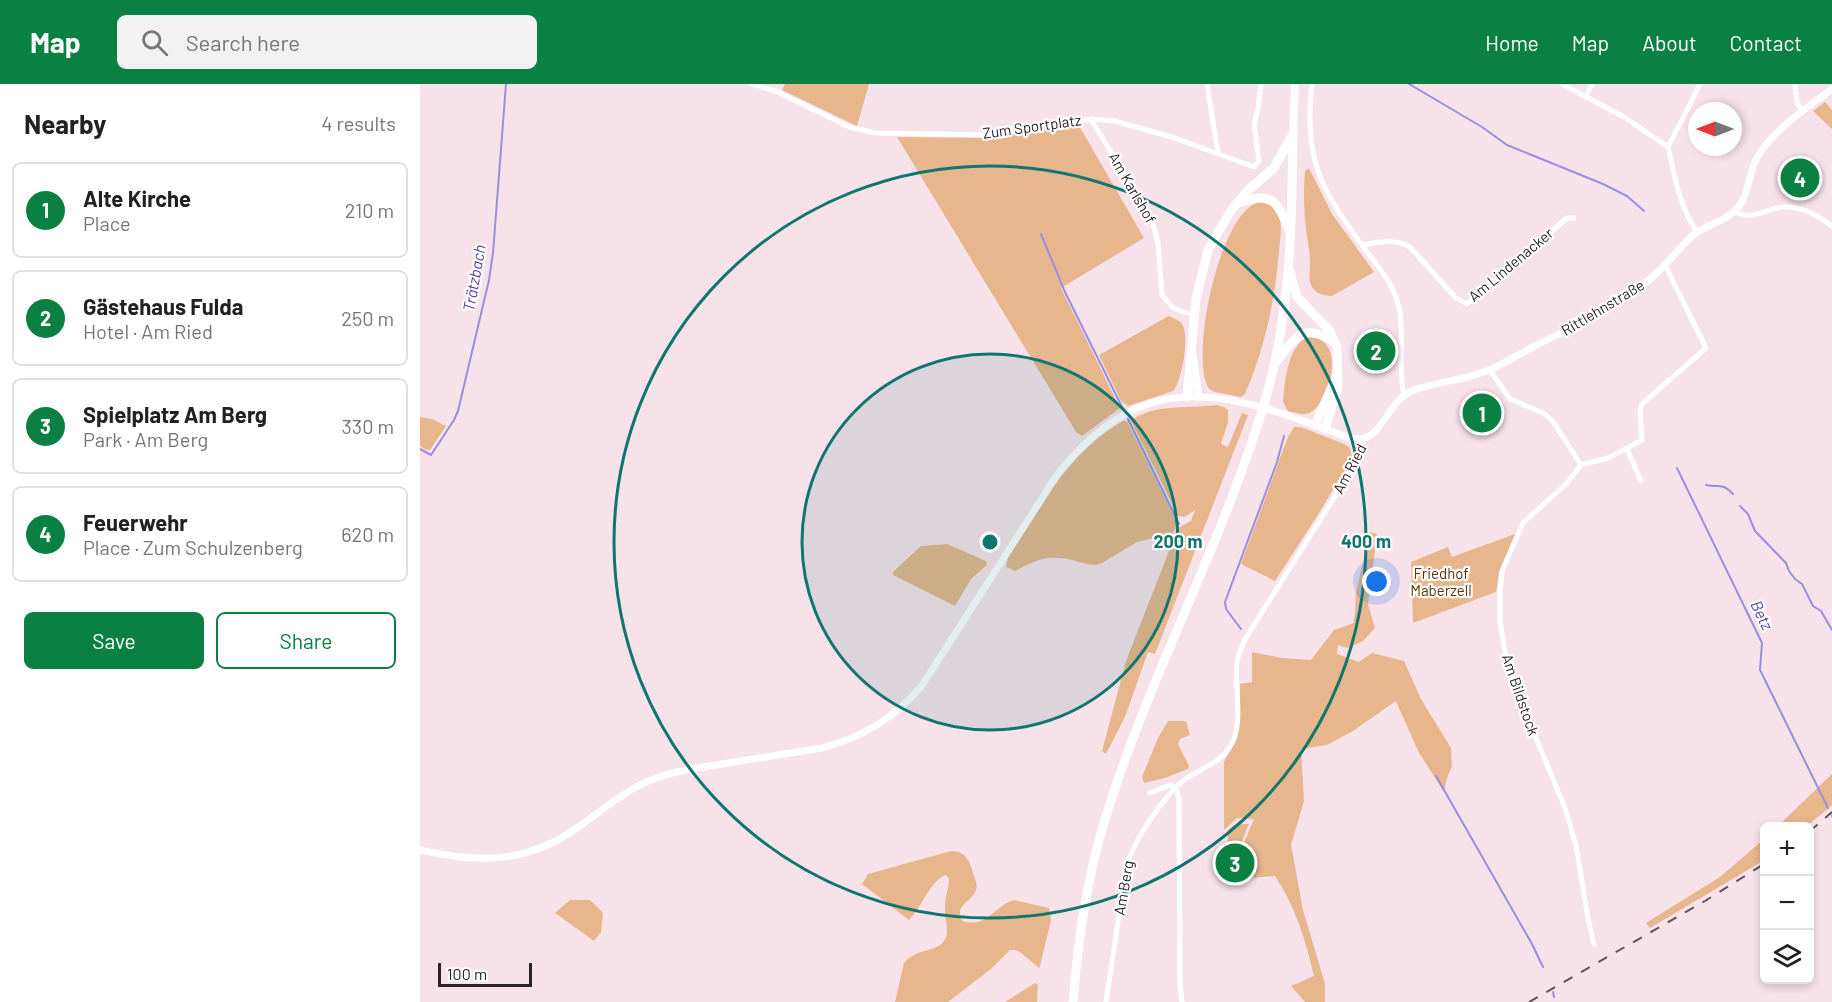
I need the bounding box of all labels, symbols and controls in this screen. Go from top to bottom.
search box [117,15,537,69]
text: Map [30,25,81,59]
icon: search [138,26,171,59]
text: Search here [186,29,300,55]
text: Home [1485,30,1539,55]
text: Map [1572,30,1609,55]
text: About [1642,30,1697,55]
text: Contact [1730,30,1802,55]
north arrow [1688,102,1742,156]
text: Nearby [24,108,106,139]
street label: Zum Sportplatz [981,110,1083,142]
text: 4 results [321,111,396,135]
street label: Am Karlshof [1105,149,1160,226]
pin: 4 [1780,156,1820,200]
text: Alte Kirche [83,185,191,211]
text: 1 [42,198,49,222]
text: 210 m [345,198,394,222]
text: Place [83,211,131,235]
street label: Am Lindenacker [1464,223,1557,305]
water label: Trätzbach [458,243,489,313]
street label: Rittlehnstraße [1558,275,1647,339]
text: Gästehaus Fulda [83,293,243,319]
text: 2 [40,306,51,330]
text: 250 m [341,306,394,330]
text: Hotel · Am Ried [83,319,213,343]
pin: 2 [1356,328,1396,374]
pin: 1 [1462,390,1502,436]
text: Spielplatz Am Berg [83,401,267,427]
text: 3 [40,414,51,438]
text: 330 m [342,414,394,438]
text: Park · Am Berg [83,427,208,451]
street label: Am Ried [1329,441,1370,496]
text: Feuerwehr [83,509,188,535]
text: 4 [39,522,52,546]
text: 620 m [341,522,394,546]
text: 200 m [1153,530,1203,552]
text: 400 m [1341,530,1391,552]
centre of rings [980,532,1000,552]
text: Place · Zum Schulzenberg [83,535,303,559]
park label: Friedhof Maberzell [1410,564,1472,599]
your location [1362,567,1391,596]
water label: Betz [1747,597,1778,634]
button: Save [24,612,204,669]
button: Share [216,612,396,669]
street label: Am Bildstock [1499,651,1543,738]
map controls [1760,822,1814,984]
button: + [1760,822,1814,876]
pin: 3 [1216,840,1254,886]
street label: Am Berg [1109,859,1137,917]
button: − [1760,876,1814,930]
button: layers [1760,930,1814,984]
scale bar [438,960,532,988]
text: 100 m [447,964,487,983]

